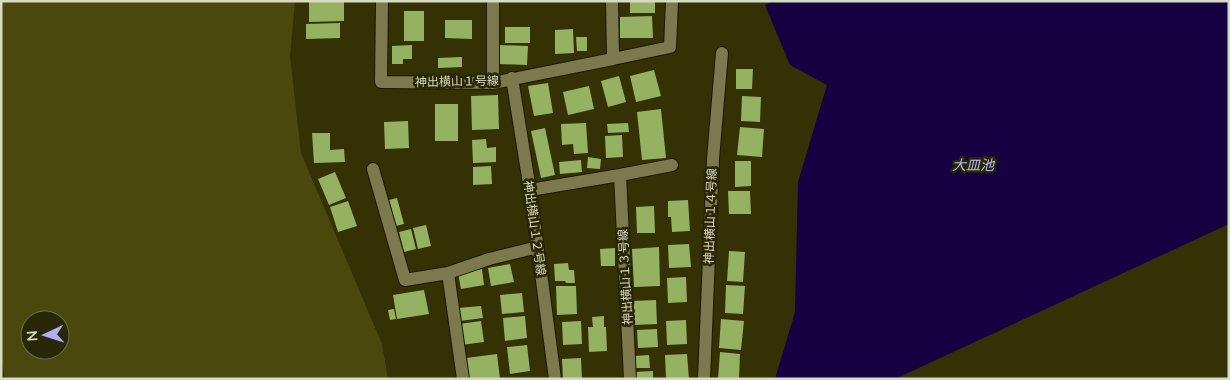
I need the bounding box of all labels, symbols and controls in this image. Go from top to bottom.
street label: 神出横山１号線 [415,73,499,89]
water label: 大皿池 [952,156,996,173]
street label: 神出横山１４号線 [701,168,719,264]
street label: 神出横山１２号線 [521,179,549,277]
street label: 神出横山１３号線 [615,229,635,325]
north arrow [20,310,70,360]
text: N [23,330,40,342]

